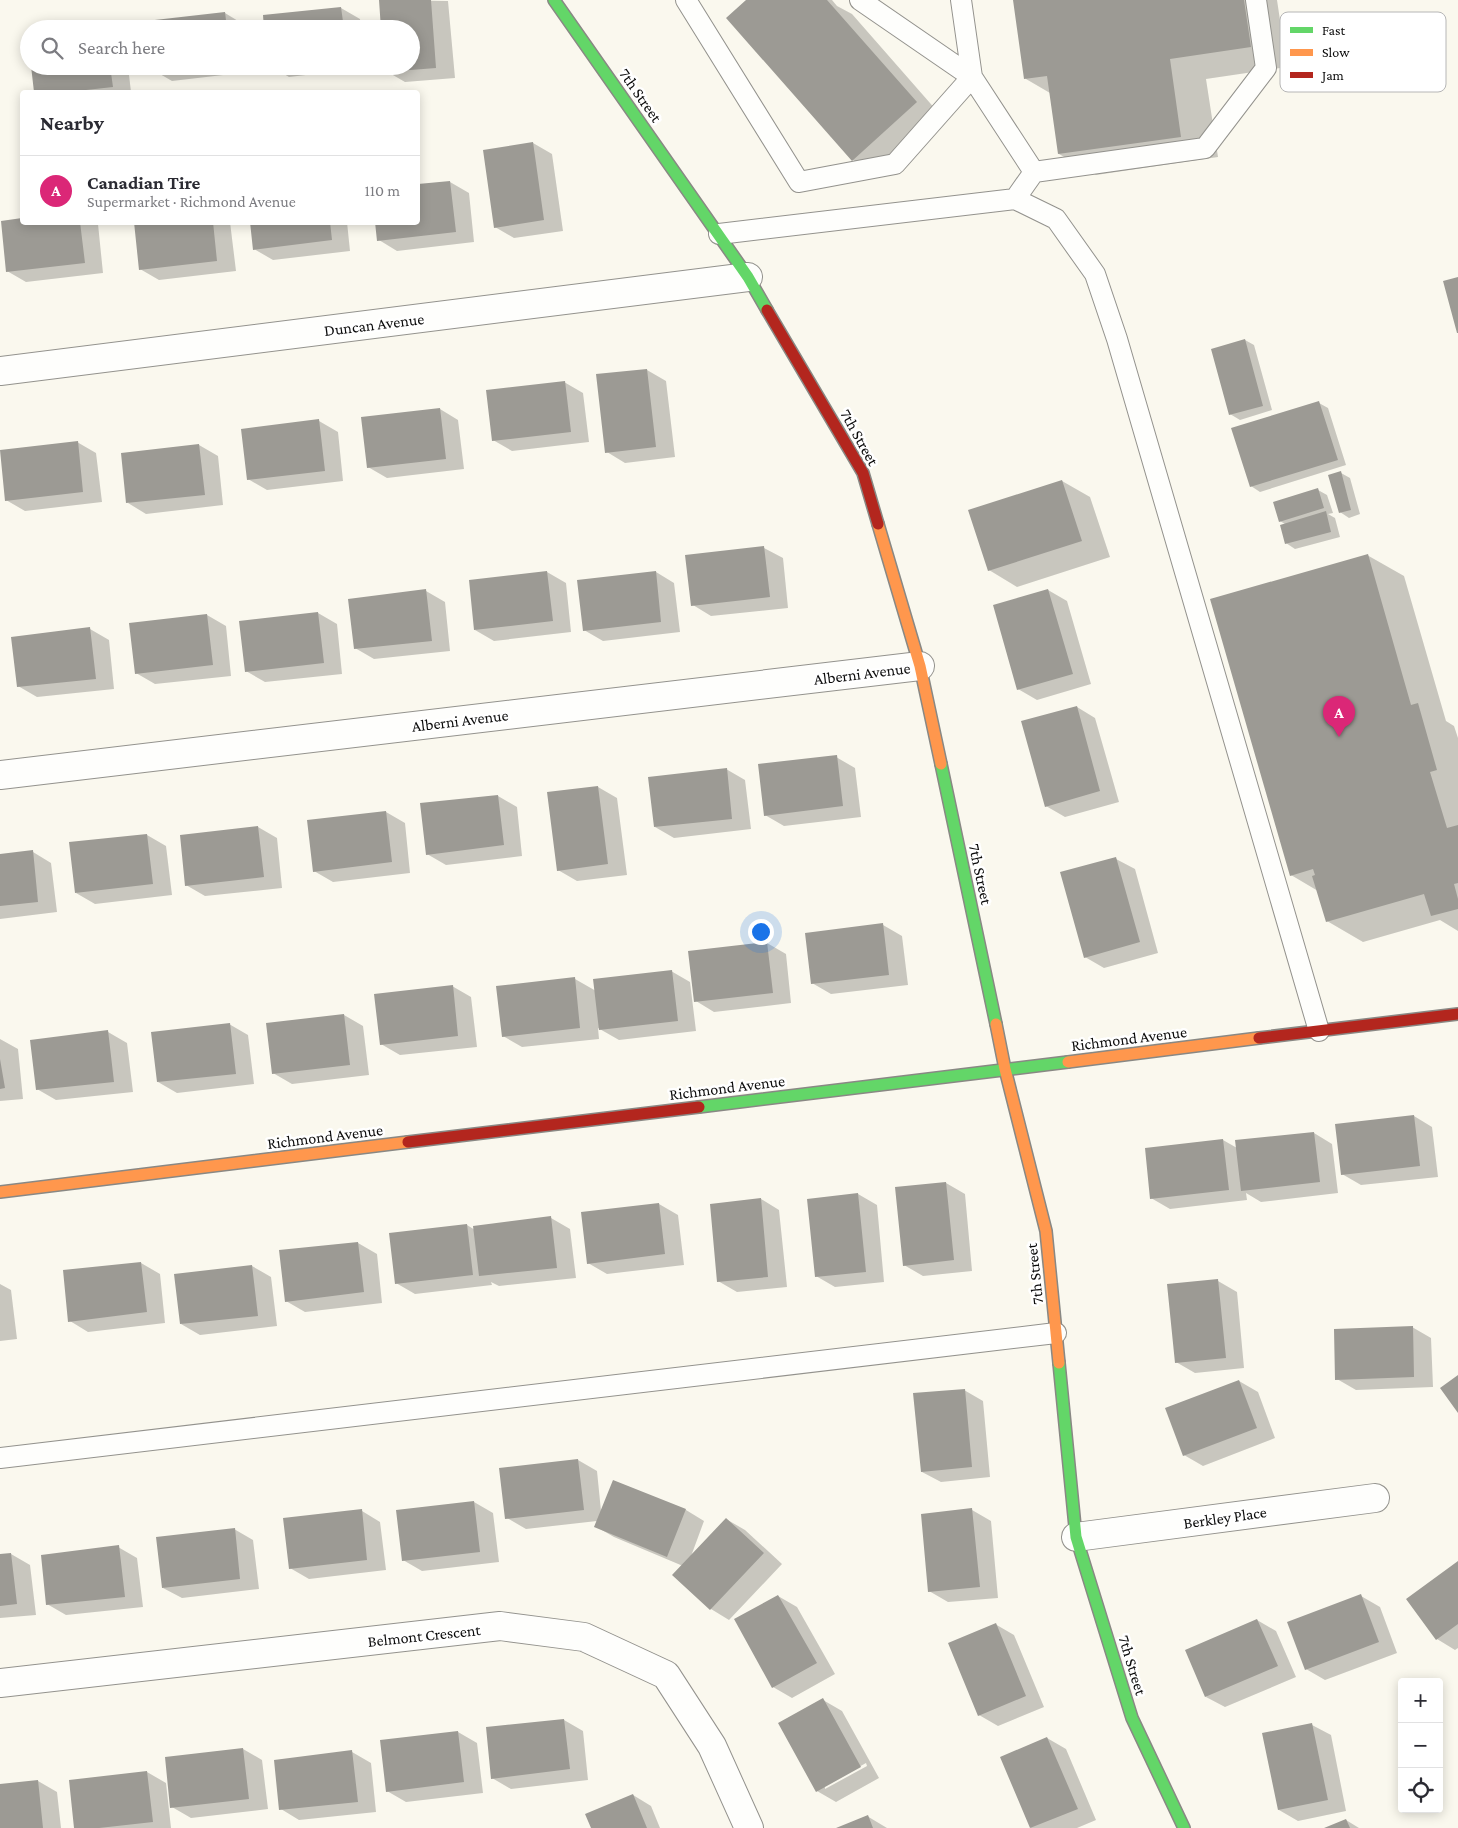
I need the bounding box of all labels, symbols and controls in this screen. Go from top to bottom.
legend [1280,12,1446,92]
search box [20,20,420,75]
text: Fast [1322,22,1346,38]
icon: search [38,34,66,62]
text: Search here [78,37,165,58]
text: Slow [1322,44,1350,60]
street label: 7th Street [616,65,666,126]
text: Jam [1320,67,1344,83]
text: Nearby [40,111,104,135]
text: Canadian Tire [87,172,200,193]
text: A [51,182,61,199]
text: 110 m [364,182,400,199]
text: Supermarket · Richmond Avenue [87,193,296,210]
street label: Duncan Avenue [323,310,425,339]
street label: 7th Street [837,406,882,469]
street label: Alberni Avenue [813,659,911,688]
pin: A [1323,696,1355,737]
street label: Alberni Avenue [411,706,509,735]
street label: 7th Street [966,842,995,907]
your location [748,919,774,945]
street label: Richmond Avenue [1070,1023,1188,1054]
street label: Richmond Avenue [668,1072,786,1103]
street label: Richmond Avenue [266,1121,384,1152]
street label: 7th Street [1023,1242,1046,1306]
street label: Berkley Place [1182,1503,1268,1533]
street label: Belmont Crescent [367,1621,482,1650]
street label: 7th Street [1115,1633,1150,1698]
map controls [1398,1678,1443,1813]
button: + [1398,1678,1443,1723]
button: − [1398,1723,1443,1768]
button: locate [1398,1768,1443,1813]

